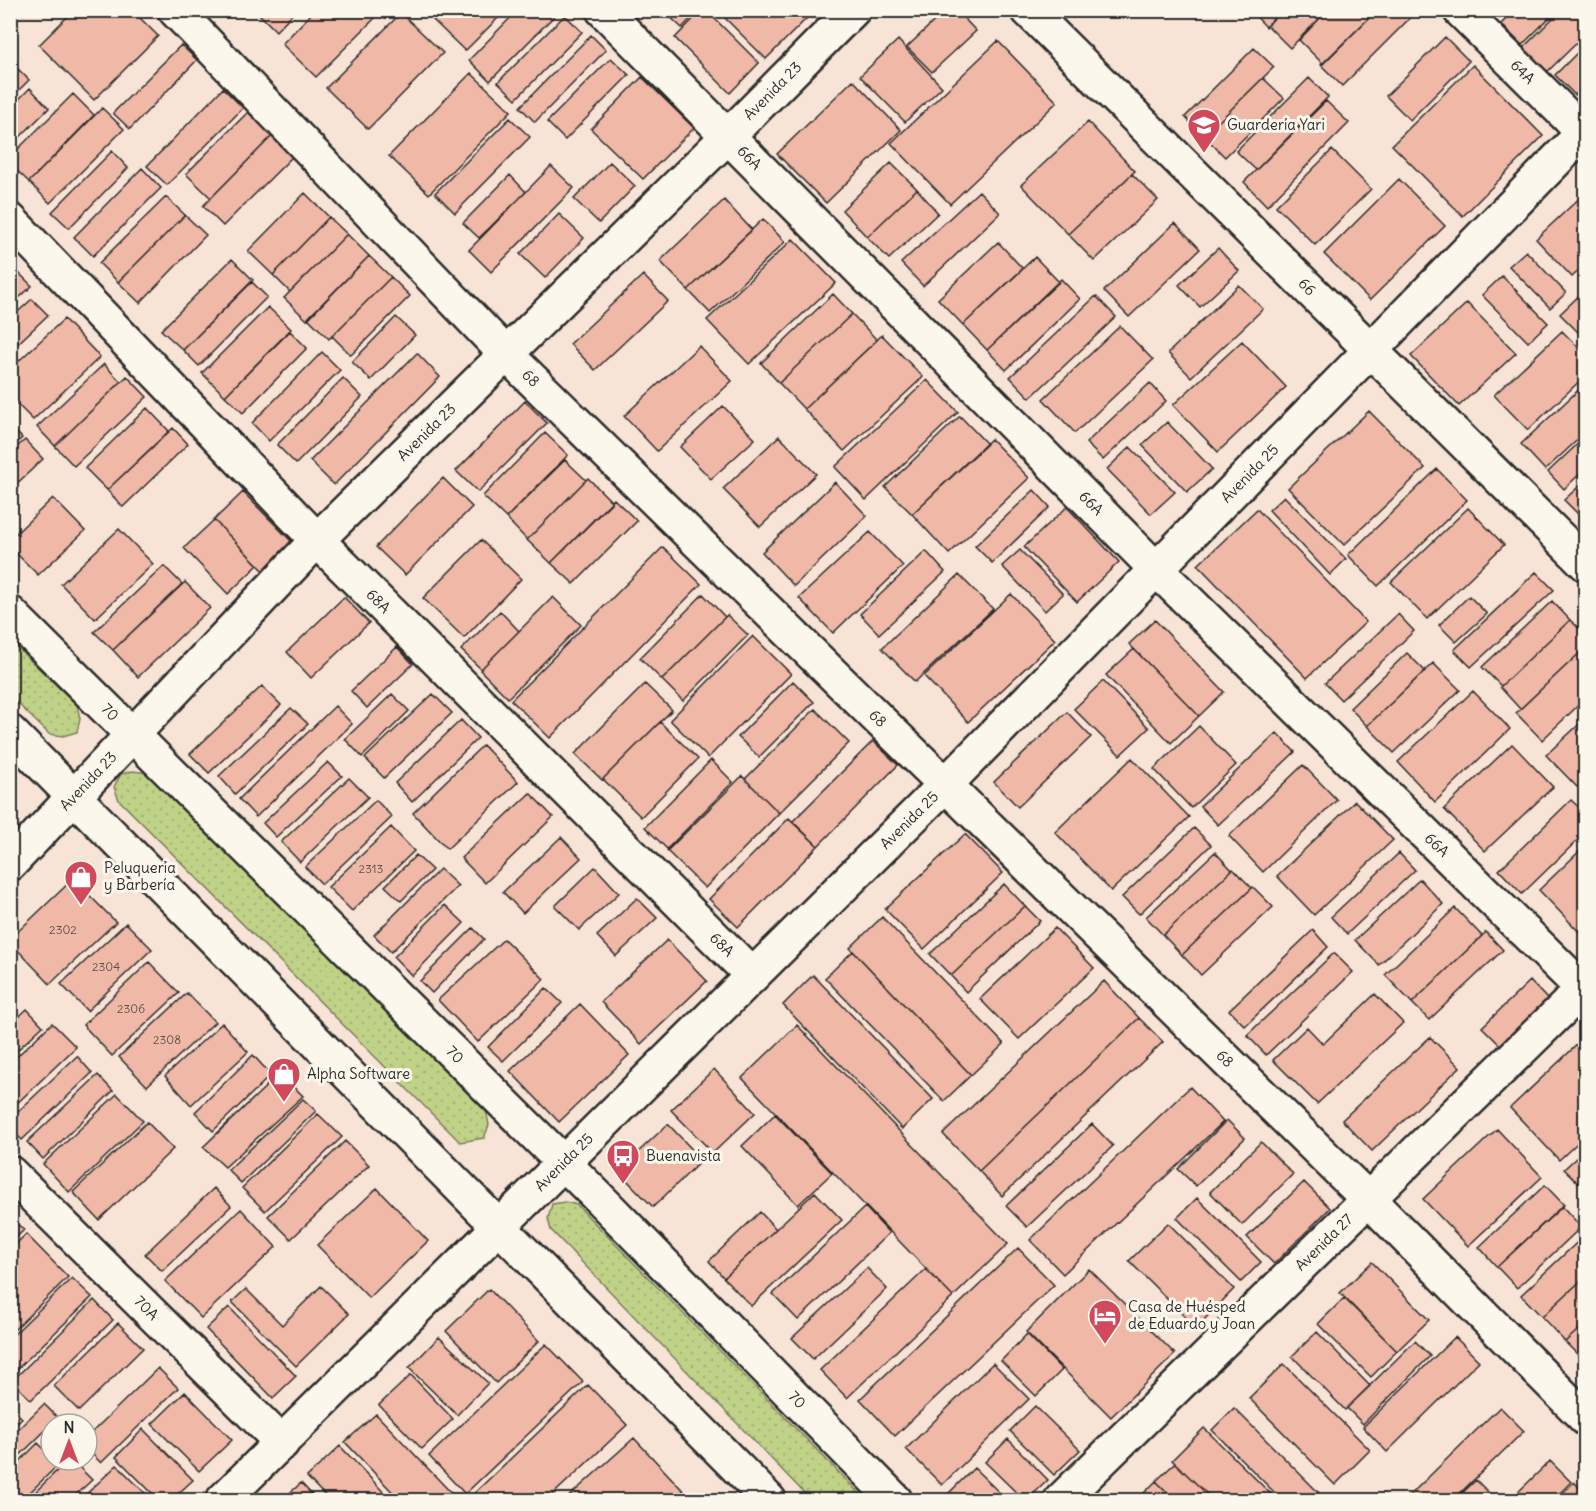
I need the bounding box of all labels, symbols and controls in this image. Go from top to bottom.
street label: 64A [1507,55,1539,88]
street label: Avenida 23 [739,57,805,124]
school or university icon: Guardería Yari [1186,107,1222,154]
place label: Guardería Yari [1227,115,1325,134]
street label: 66A [733,141,766,174]
street label: 66 [1294,274,1320,299]
street label: 68 [518,365,544,391]
street label: Avenida 23 [393,399,460,465]
street label: Avenida 25 [1217,440,1282,507]
street label: 66A [1075,487,1108,520]
street label: 68A [362,585,395,617]
street label: 70 [98,699,123,725]
street label: 68 [865,705,891,731]
street label: Avenida 23 [55,747,121,815]
street label: Avenida 25 [876,787,942,853]
street label: 66A [1421,829,1454,861]
place label: Peluquería y Barbería [104,858,176,894]
shop icon: Peluquería y Barbería [63,859,99,906]
house number: 2313 [359,861,384,876]
house number: 2302 [49,922,77,937]
street label: 68A [706,928,739,961]
house number: 2304 [92,959,120,974]
house number: 2306 [117,1001,145,1016]
house number: 2308 [153,1032,181,1047]
street label: 70 [442,1042,468,1067]
street label: 68 [1212,1045,1238,1071]
shop icon: Alpha Software [266,1056,302,1103]
place label: Alpha Software [307,1064,410,1083]
street label: Avenida 25 [530,1129,597,1195]
bus stop icon: Buenavista [605,1138,641,1185]
place label: Buenavista [646,1146,721,1165]
street label: Avenida 27 [1291,1210,1357,1275]
street label: 70A [130,1292,163,1324]
place label: Casa de Huésped de Eduardo y Joan [1128,1297,1256,1333]
hotel icon: Casa de Huésped de Eduardo y Joan [1087,1298,1123,1345]
street label: 70 [785,1387,810,1412]
north arrow [39,1412,99,1472]
text: N [63,1417,75,1437]

